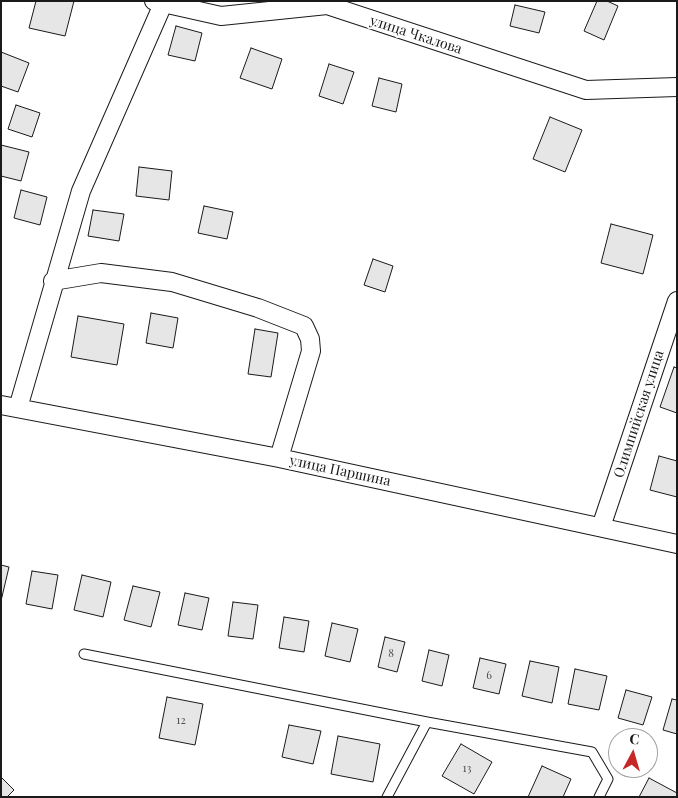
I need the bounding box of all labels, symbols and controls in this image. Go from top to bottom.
street label: улица Чкалова [368,12,464,58]
street label: Олимпийская улица [610,348,668,480]
street label: улица Паршина [288,452,392,490]
house number: 8 [388,647,394,661]
house number: 6 [486,669,492,683]
house number: 12 [176,714,186,728]
north arrow [608,728,658,778]
text: С [629,729,640,749]
house number: 13 [463,762,471,776]

